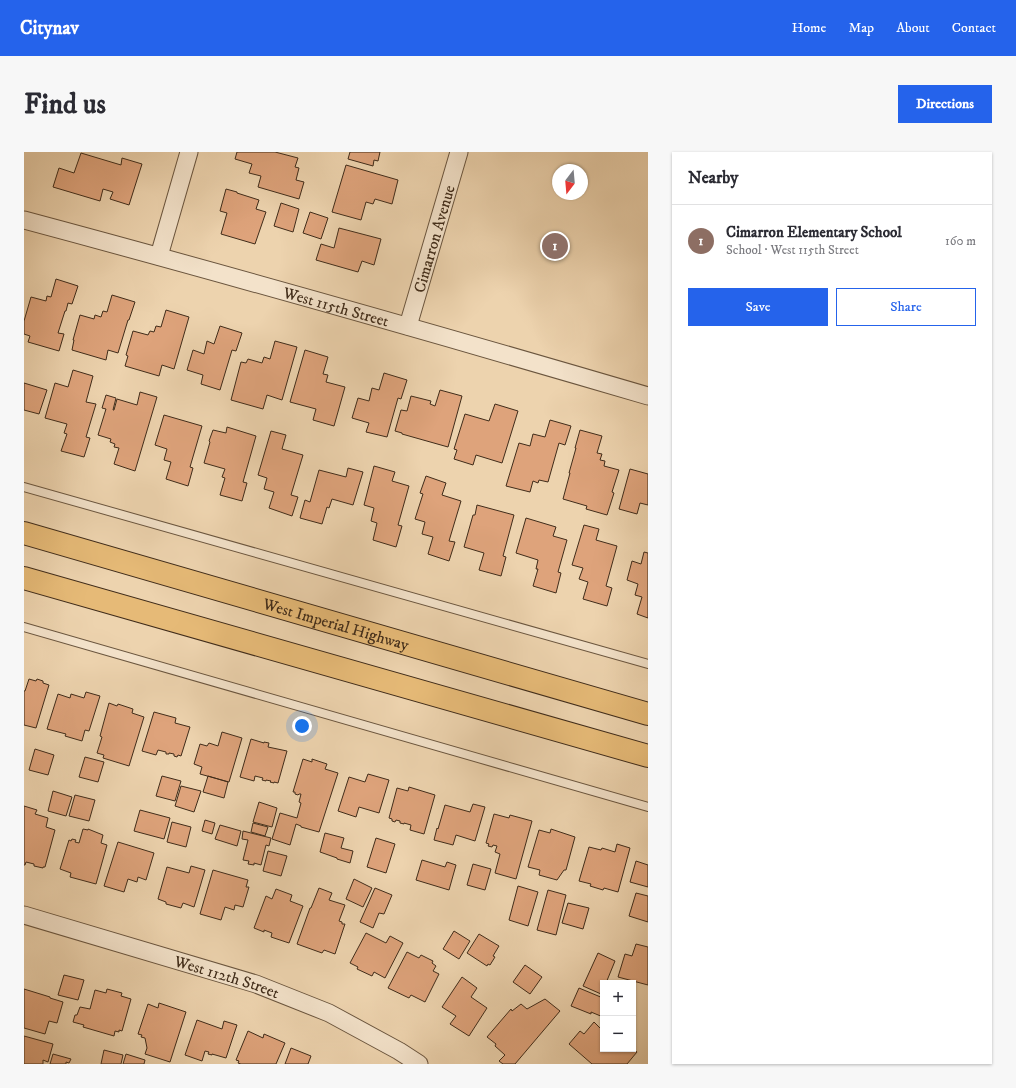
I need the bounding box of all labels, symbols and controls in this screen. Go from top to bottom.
text: Citynav [20,17,79,40]
text: Home [792,19,826,37]
text: Map [848,19,874,37]
text: About [896,19,930,37]
text: Contact [952,19,996,37]
button: Directions [898,85,992,123]
text: Find us [24,87,106,122]
north arrow [552,164,588,200]
text: Nearby [688,167,738,189]
street label: Cimarron Avenue [409,182,460,295]
text: Cimarron Elementary School [726,223,902,242]
pin: 1 [542,231,568,261]
text: 1 [699,233,703,249]
text: 160 m [945,233,976,249]
text: School · West 115th Street [726,242,859,258]
street label: West 115th Street [280,282,391,332]
button: Save [688,288,828,326]
button: Share [836,288,976,326]
street label: West Imperial Highway [260,594,412,655]
your location [292,716,312,736]
street label: West 112th Street [171,951,282,1003]
map controls [600,980,636,1052]
button: + [600,980,636,1016]
button: − [600,1016,636,1052]

